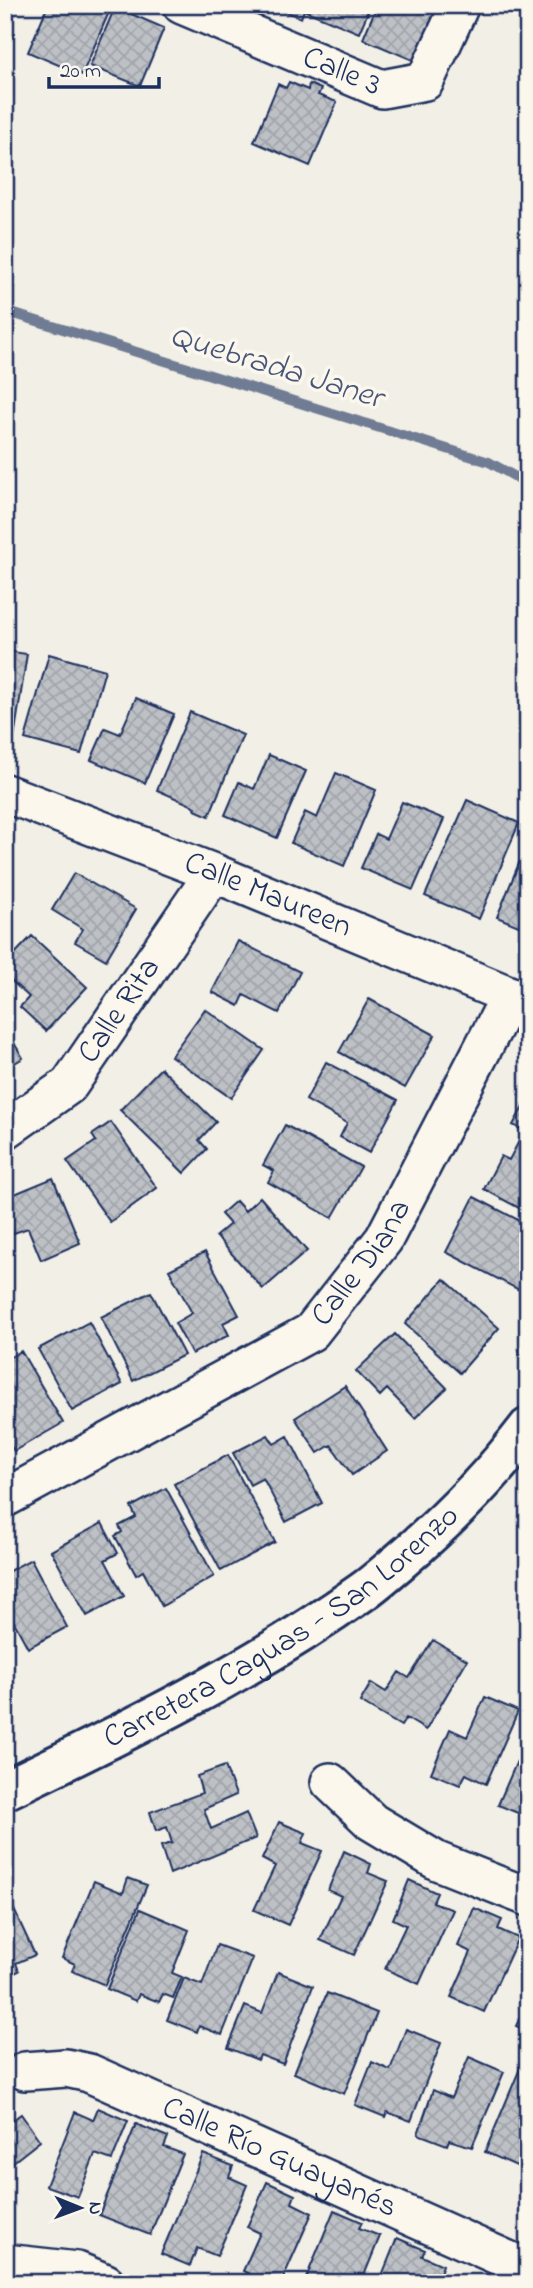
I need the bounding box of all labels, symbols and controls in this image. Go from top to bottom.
street label: Calle 3 [295,35,388,109]
scale bar [49,46,159,90]
text: 20 m [60,57,101,87]
water label: Quebrada Janer [164,313,392,424]
street label: Calle Maureen [177,840,359,951]
street label: Calle Rita [67,948,173,1074]
street label: Calle Diana [300,1191,424,1337]
street label: Carretera Caguas - San Lorenzo [96,1495,471,1762]
street label: Calle Río Guayanés [154,2085,404,2231]
north arrow [46,2172,116,2242]
text: N [81,2202,108,2215]

